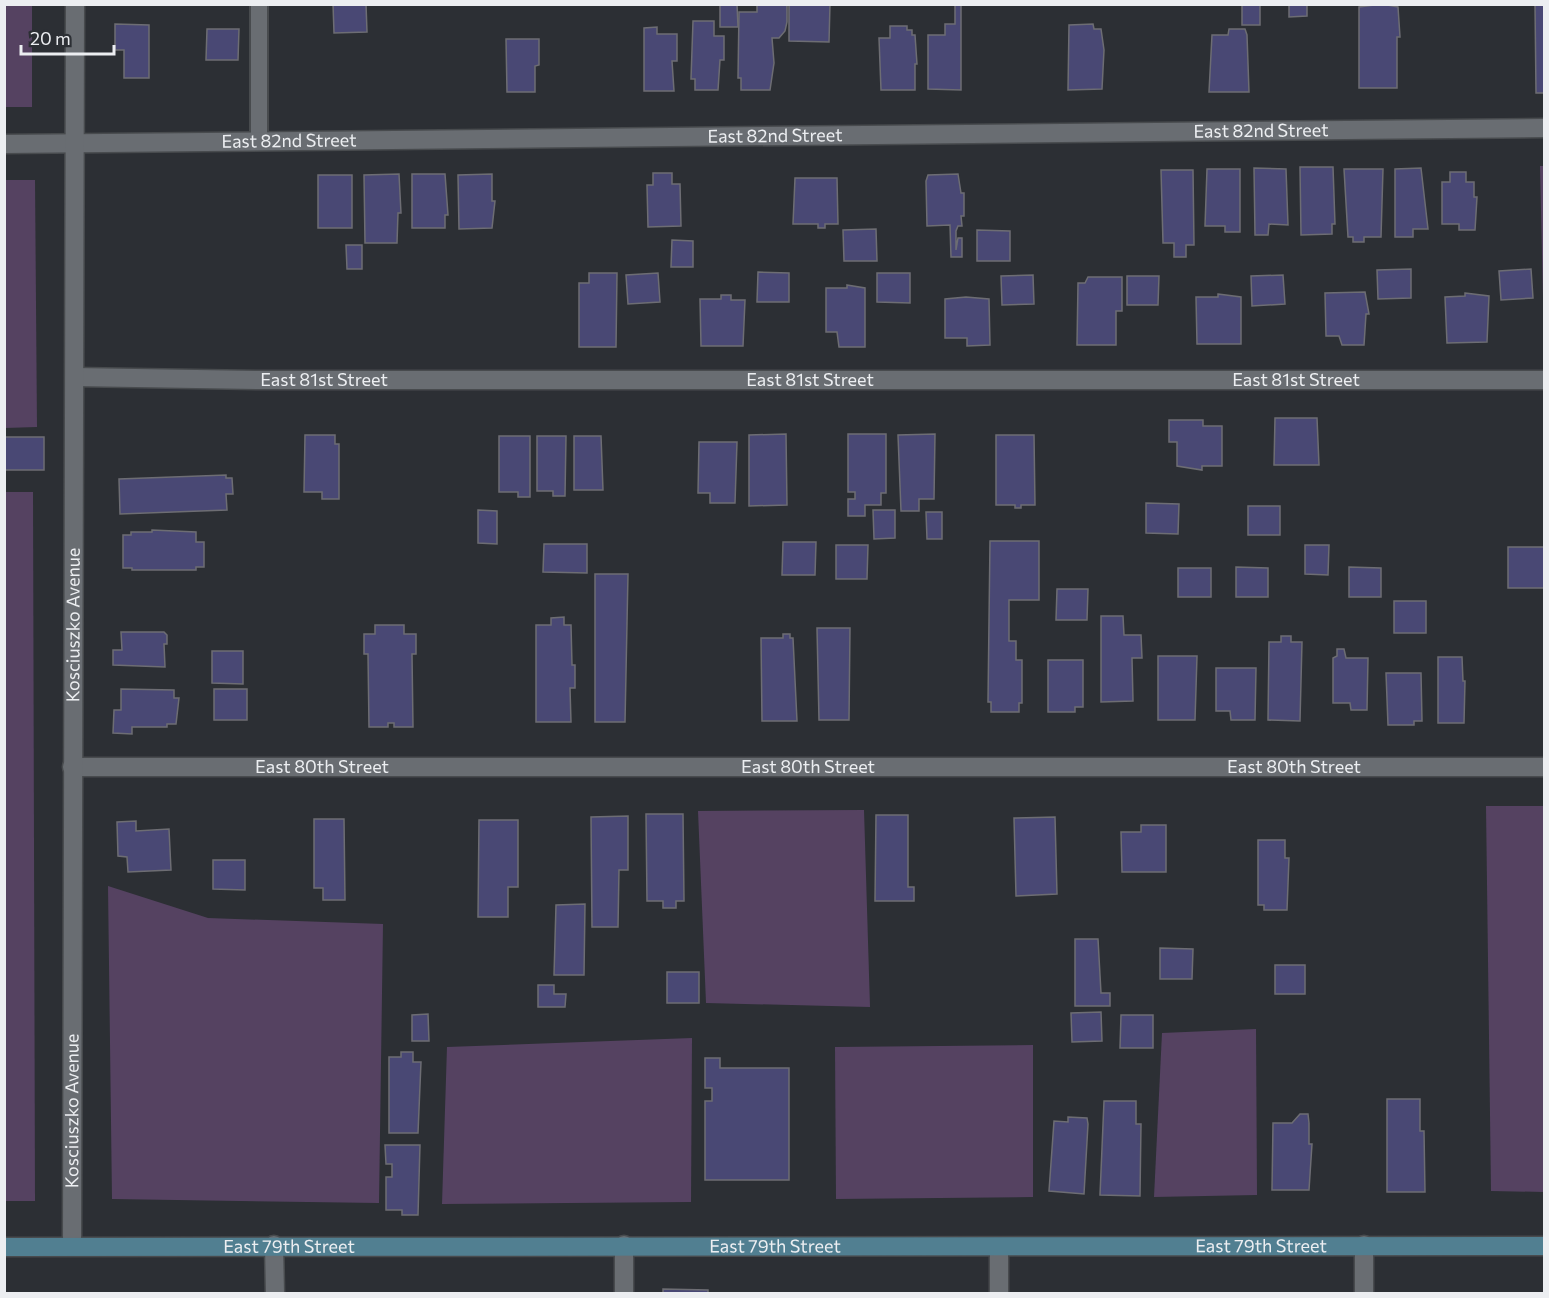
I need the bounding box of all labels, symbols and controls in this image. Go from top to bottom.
scale bar [21,18,114,56]
text: 20 m [30,27,71,49]
street label: East 82nd Street [1193,118,1329,142]
street label: East 82nd Street [707,123,843,147]
street label: East 82nd Street [221,128,357,152]
street label: East 81st Street [260,368,388,390]
street label: East 81st Street [746,368,874,390]
street label: East 81st Street [1232,368,1360,390]
street label: Kosciuszko Avenue [61,548,84,702]
street label: East 80th Street [255,755,389,777]
street label: East 80th Street [741,755,875,777]
street label: East 80th Street [1227,755,1361,777]
street label: Kosciuszko Avenue [60,1034,83,1188]
street label: East 79th Street [709,1234,841,1257]
street label: East 79th Street [1195,1234,1327,1256]
street label: East 79th Street [223,1235,355,1257]

